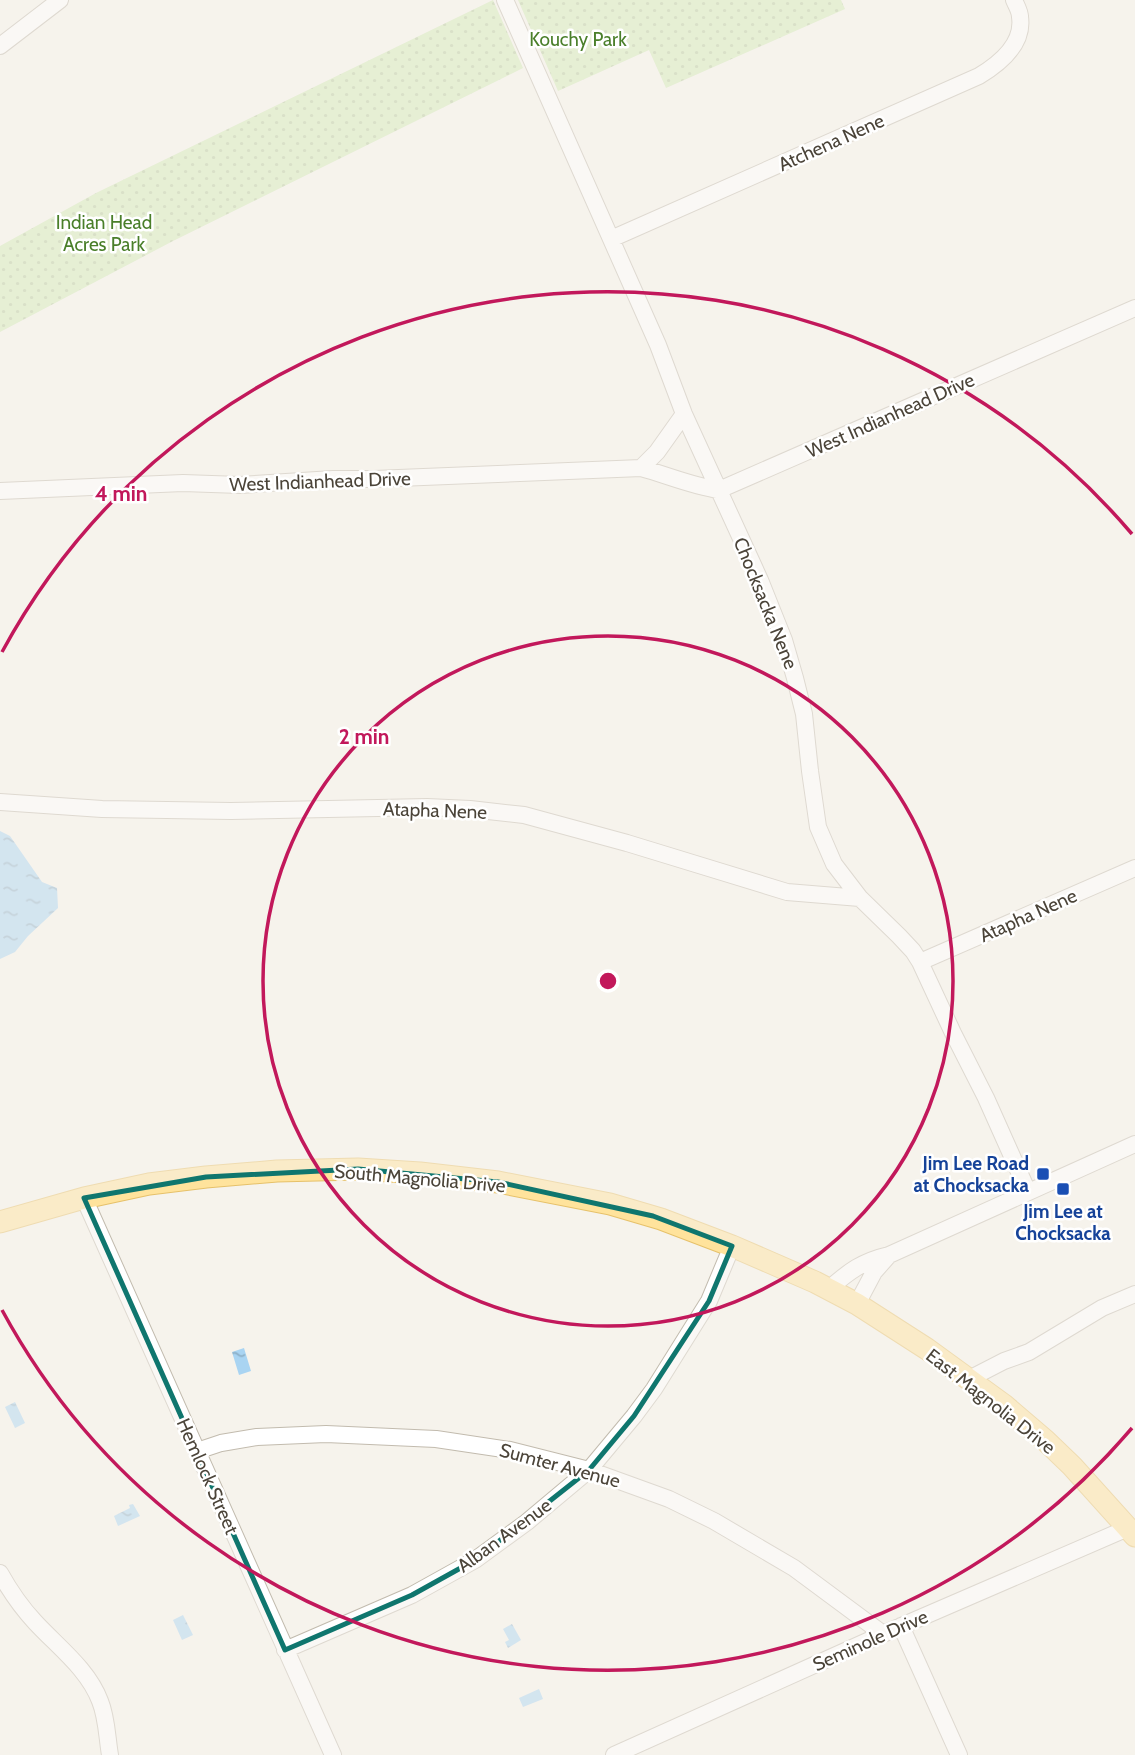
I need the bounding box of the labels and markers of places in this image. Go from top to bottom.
centre of rings [596,969,620,993]
place label: Jim Lee Road at Chocksacka [913,1152,1030,1197]
marker: Jim Lee Road at Chocksacka [1035,1166,1051,1182]
marker: Jim Lee at Chocksacka [1055,1181,1071,1197]
place label: Jim Lee at Chocksacka [1015,1200,1111,1245]

